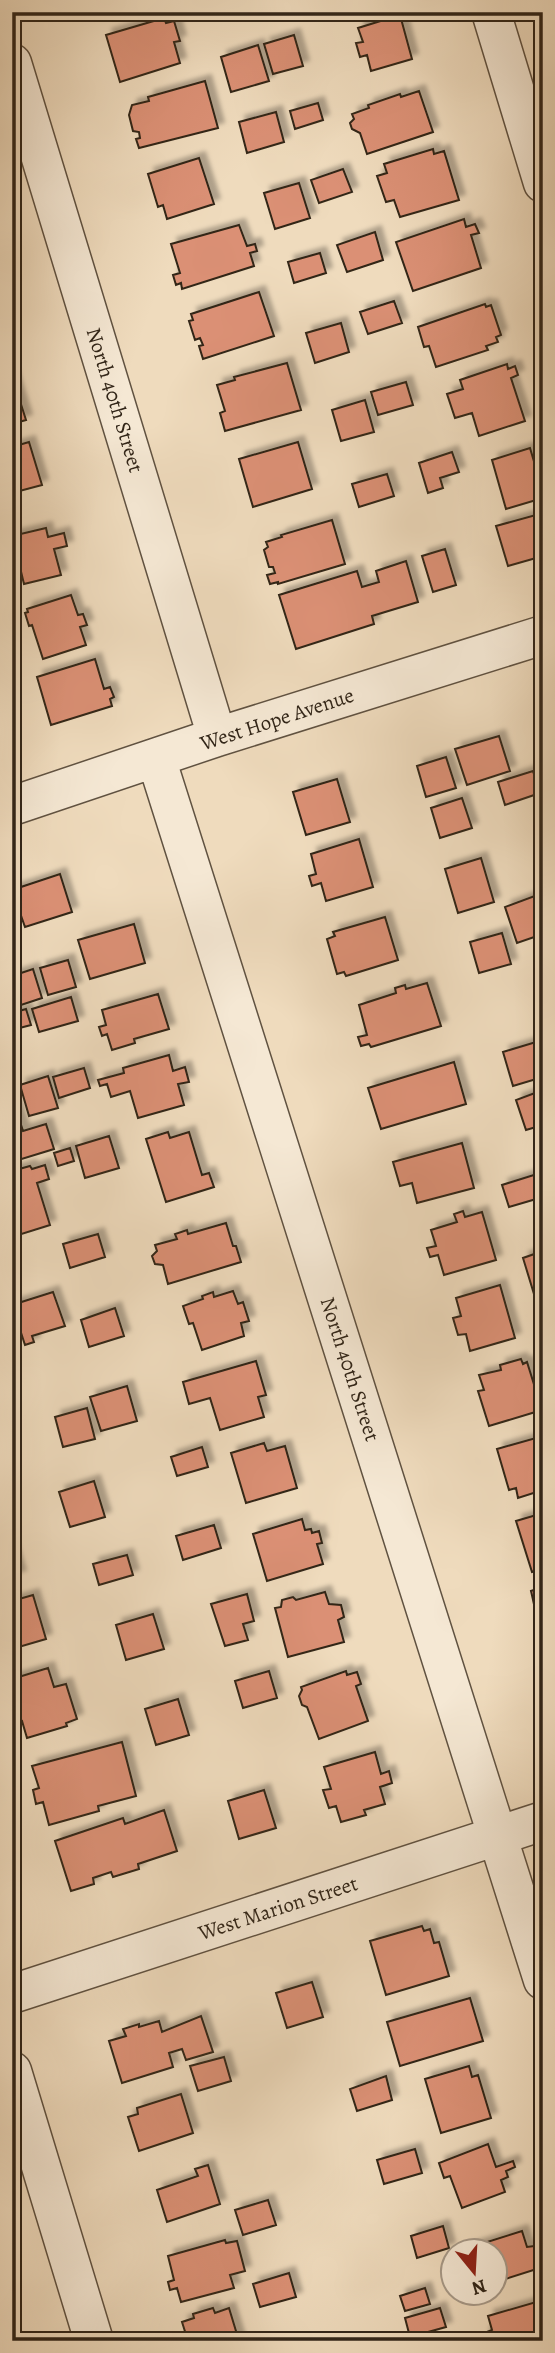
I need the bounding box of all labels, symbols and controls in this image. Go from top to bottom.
street label: North 40th Street [80,324,150,476]
street label: West Hope Avenue [196,681,357,757]
street label: North 40th Street [313,1293,387,1445]
street label: West Marion Street [194,1869,361,1947]
north arrow [440,2238,510,2308]
text: N [468,2273,490,2302]

